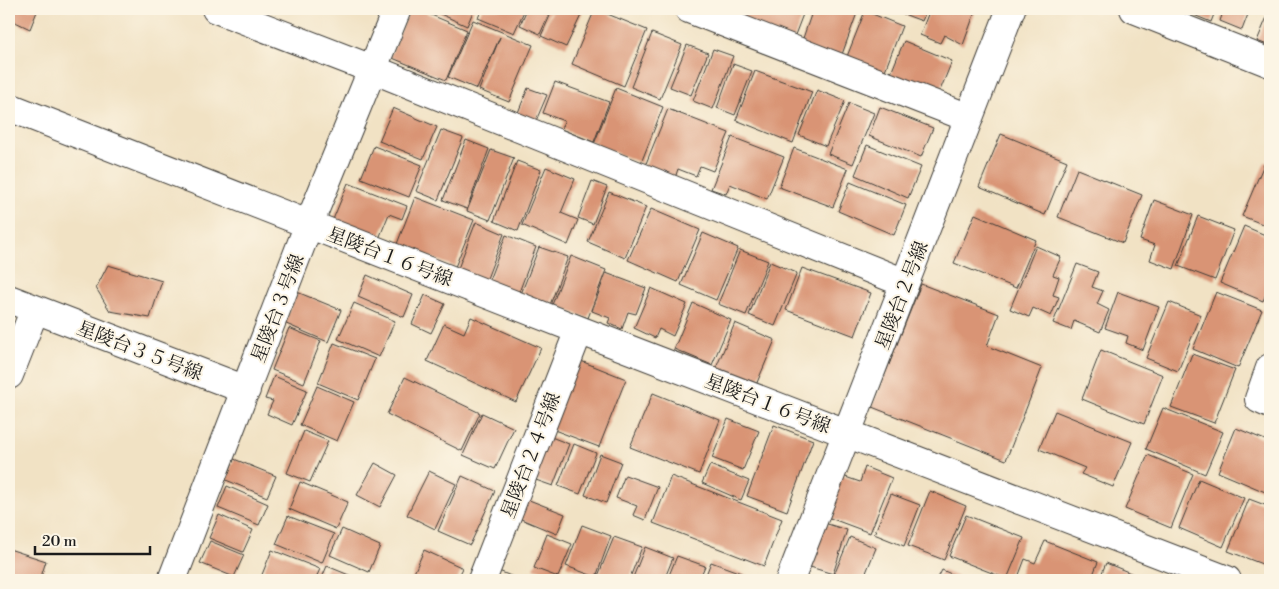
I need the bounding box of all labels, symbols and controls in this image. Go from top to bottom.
street label: 星陵台１６号線 [323,222,456,292]
street label: 星陵台２号線 [870,238,934,353]
street label: 星陵台３号線 [246,251,310,366]
street label: 星陵台３５号線 [73,316,206,386]
street label: 星陵台１６号線 [701,369,834,439]
street label: 星陵台２４号線 [496,389,566,522]
scale bar [35,524,150,556]
text: 20 m [42,532,77,551]

